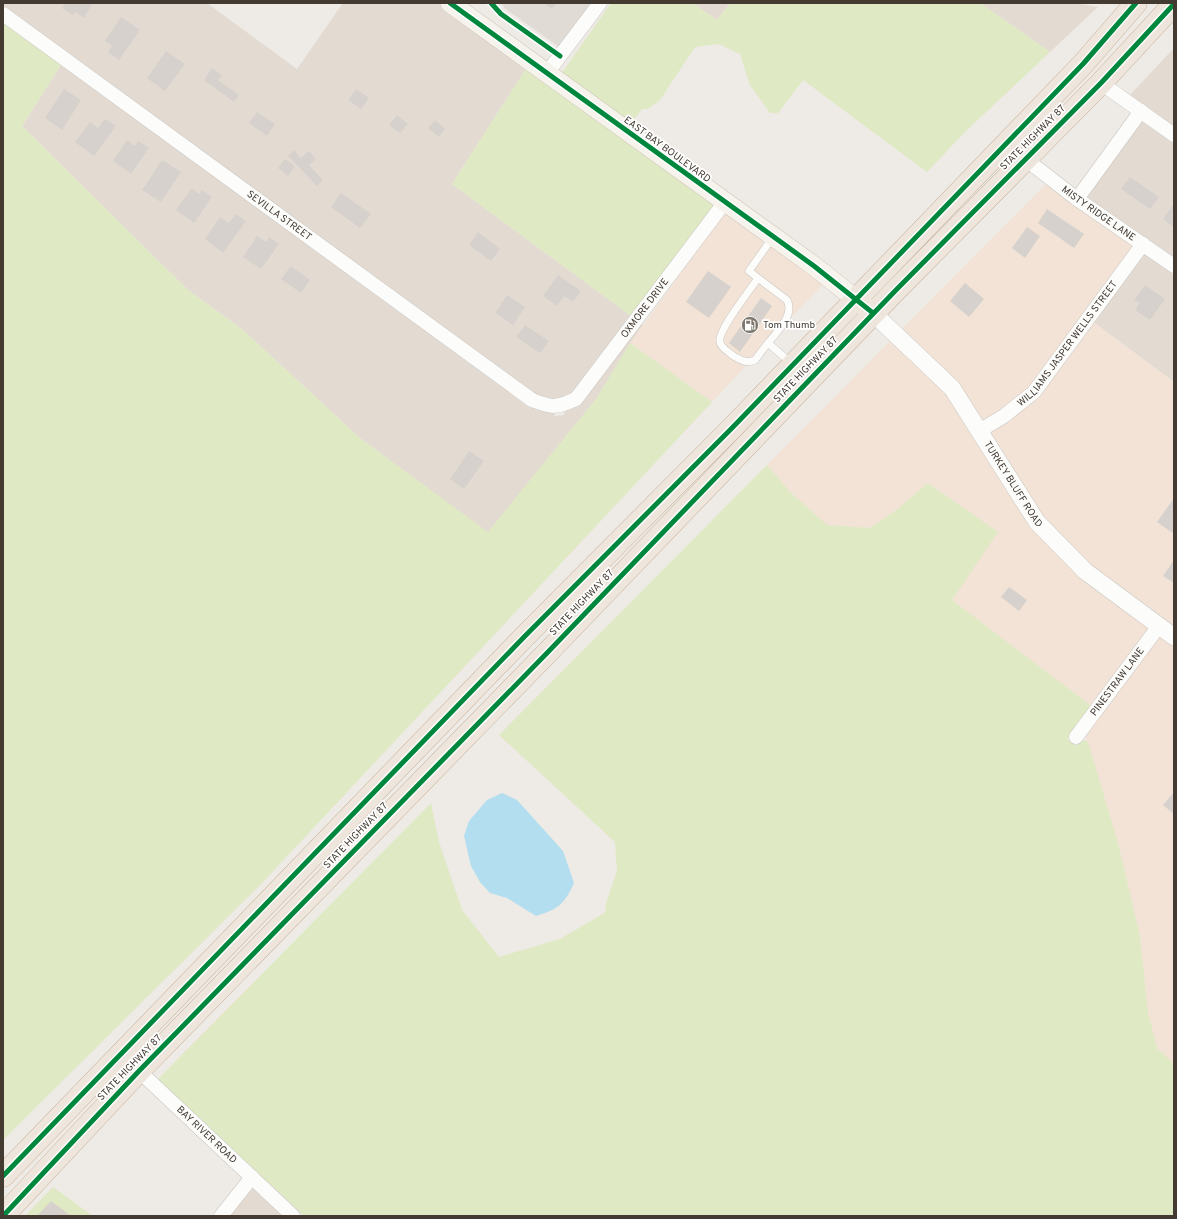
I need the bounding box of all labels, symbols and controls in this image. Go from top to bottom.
street label: STATE HIGHWAY 87 [998,103,1068,173]
street label: EAST BAY BOULEVARD [621,114,713,186]
street label: MISTY RIDGE LANE [1059,183,1138,244]
street label: SEVILLA STREET [244,188,314,244]
street label: OXMORE DRIVE [618,276,672,341]
street label: WILLIAMS JASPER WELLS STREET [1014,278,1120,409]
fuel station icon: Tom Thumb [740,315,760,335]
place label: Tom Thumb [763,319,816,332]
street label: STATE HIGHWAY 87 [771,334,841,406]
street label: TURKEY BLUFF ROAD [981,439,1045,530]
street label: STATE HIGHWAY 87 [547,567,617,639]
street label: PINESTRAW LANE [1087,645,1147,719]
street label: STATE HIGHWAY 87 [321,800,391,872]
street label: STATE HIGHWAY 87 [95,1032,165,1104]
street label: BAY RIVER ROAD [174,1103,240,1166]

